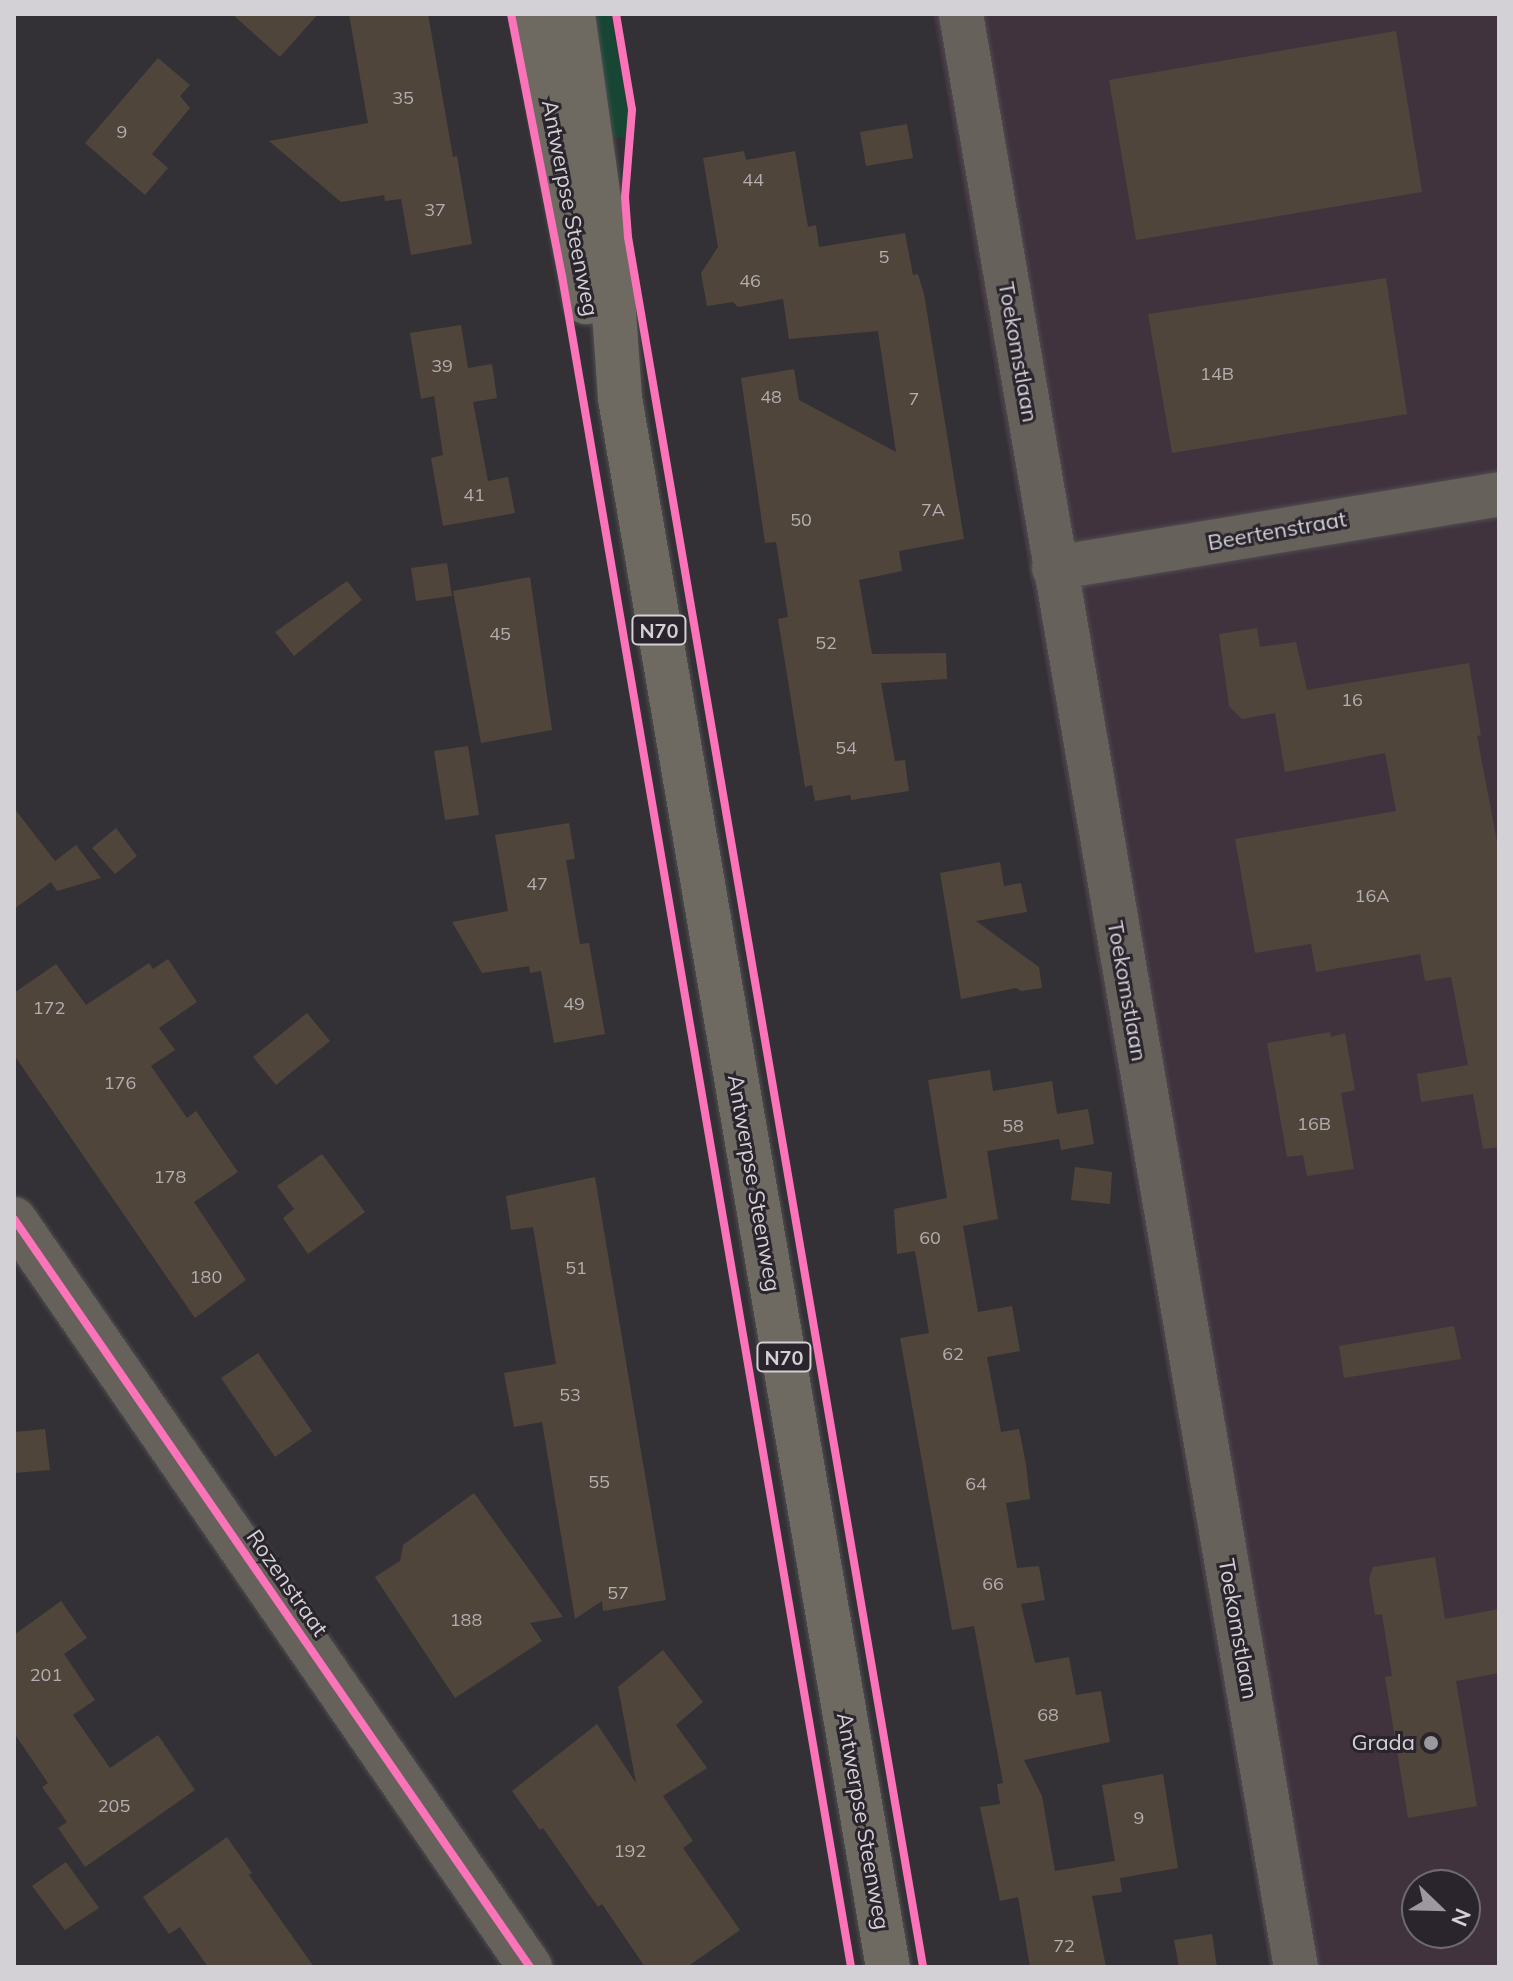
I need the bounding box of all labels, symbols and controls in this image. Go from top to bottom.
house number: 35 [392,87,414,109]
street label: Antwerpse Steenweg [536,98,604,318]
house number: 9 [117,121,127,143]
house number: 44 [742,169,764,191]
house number: 37 [424,199,446,221]
house number: 5 [879,246,889,268]
house number: 46 [739,270,761,292]
street label: Toekomstlaan [993,280,1043,424]
house number: 39 [431,355,453,377]
house number: 14B [1200,363,1234,385]
house number: 48 [760,386,782,408]
house number: 7 [909,388,919,410]
house number: 41 [463,484,485,506]
house number: 7A [921,499,945,521]
street label: Beertenstraat [1206,506,1348,556]
house number: 50 [790,509,812,531]
road number: N70 [631,614,687,646]
house number: 45 [489,623,511,645]
house number: 52 [815,632,837,654]
house number: 16 [1341,689,1363,711]
house number: 54 [835,737,857,759]
house number: 47 [526,873,548,895]
house number: 16A [1355,885,1389,907]
street label: Toekomstlaan [1102,919,1152,1063]
house number: 49 [563,993,585,1015]
house number: 172 [33,997,65,1019]
house number: 176 [104,1072,136,1094]
street label: Antwerpse Steenweg [722,1072,786,1294]
house number: 16B [1297,1113,1331,1135]
house number: 58 [1002,1115,1024,1137]
house number: 178 [154,1166,186,1188]
house number: 60 [919,1227,941,1249]
house number: 51 [565,1257,587,1279]
house number: 180 [190,1266,222,1288]
road number: N70 [756,1341,812,1373]
house number: 62 [942,1343,964,1365]
house number: 53 [559,1384,581,1406]
house number: 55 [588,1471,610,1493]
house number: 64 [965,1473,987,1495]
street label: Rozenstraat [241,1525,333,1641]
street label: Toekomstlaan [1213,1557,1263,1701]
house number: 66 [982,1573,1004,1595]
house number: 57 [607,1582,629,1604]
house number: 188 [450,1609,482,1631]
house number: 201 [30,1664,62,1686]
house number: 68 [1037,1704,1059,1726]
street label: Antwerpse Steenweg [831,1710,895,1932]
place label: Grada [1351,1730,1415,1756]
marker: Grada [1422,1734,1440,1752]
house number: 205 [98,1795,130,1817]
house number: 9 [1134,1807,1144,1829]
house number: 192 [614,1840,646,1862]
north arrow [1401,1869,1481,1949]
text: N [1445,1904,1477,1931]
house number: 72 [1053,1935,1075,1957]

